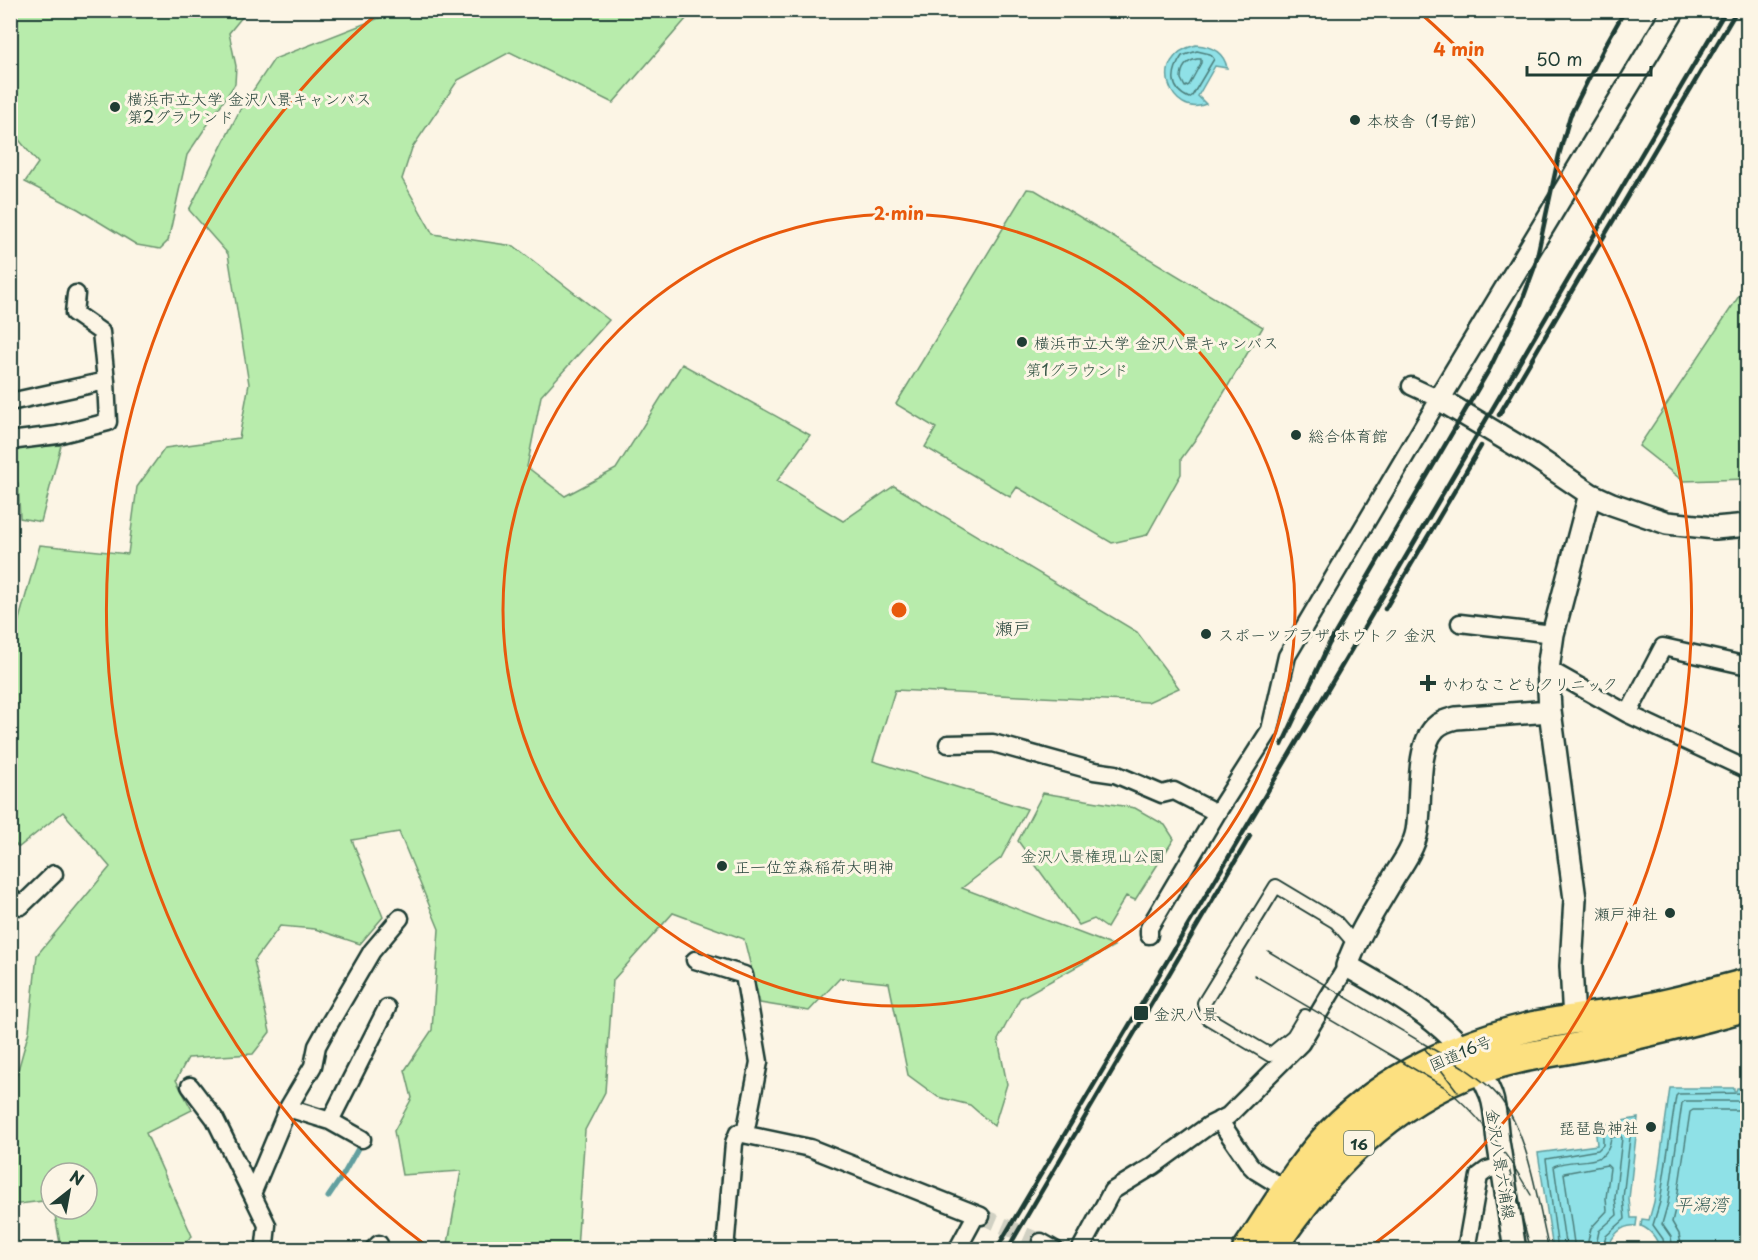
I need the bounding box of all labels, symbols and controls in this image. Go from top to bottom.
text: 4 min [1433,35,1485,62]
scale bar [1527,39,1652,77]
text: 50 m [1536,45,1583,72]
place label: 横浜市立大学 金沢八景キャンパス 第2グラウンド [127,86,372,128]
marker: 横浜市立大学 金沢八景キャンパス 第2グラウンド [108,100,122,114]
place label: 本校舎（1号館） [1367,108,1486,132]
marker: 本校舎（1号館） [1348,113,1362,127]
text: 2 min [874,199,924,226]
place label: 横浜市立大学 金沢八景キャンパス [1034,330,1279,354]
marker: 横浜市立大学 金沢八景キャンパス [1015,335,1029,349]
park label: 第1グラウンド [1025,357,1129,381]
place label: 総合体育館 [1308,423,1388,447]
marker: 総合体育館 [1289,428,1303,442]
centre of rings [889,600,909,620]
district label: 瀬戸 [995,614,1031,641]
place label: スポーツプラザ ホウトク 金沢 [1218,622,1436,646]
marker: スポーツプラザ ホウトク 金沢 [1199,627,1213,641]
place label: かわなこどもクリニック [1442,671,1618,695]
marker: かわなこどもクリニック [1419,674,1437,692]
park label: 金沢八景権現山公園 [1021,843,1165,867]
place label: 正一位笠森稲荷大明神 [734,854,894,878]
marker: 正一位笠森稲荷大明神 [715,859,729,873]
place label: 瀬戸神社 [1594,901,1658,925]
marker: 瀬戸神社 [1663,906,1677,920]
place label: 金沢八景 [1154,1001,1218,1025]
marker: 金沢八景 [1132,1004,1150,1022]
street label: 国道16号 [1425,1028,1495,1076]
street label: 金沢八景六浦線 [1481,1107,1523,1221]
place label: 琵琶島神社 [1559,1115,1639,1139]
marker: 琵琶島神社 [1644,1120,1658,1134]
road number: 16 [1344,1131,1374,1155]
north arrow [39,1161,99,1221]
text: N [66,1164,89,1191]
water label: 平潟湾 [1674,1190,1730,1217]

